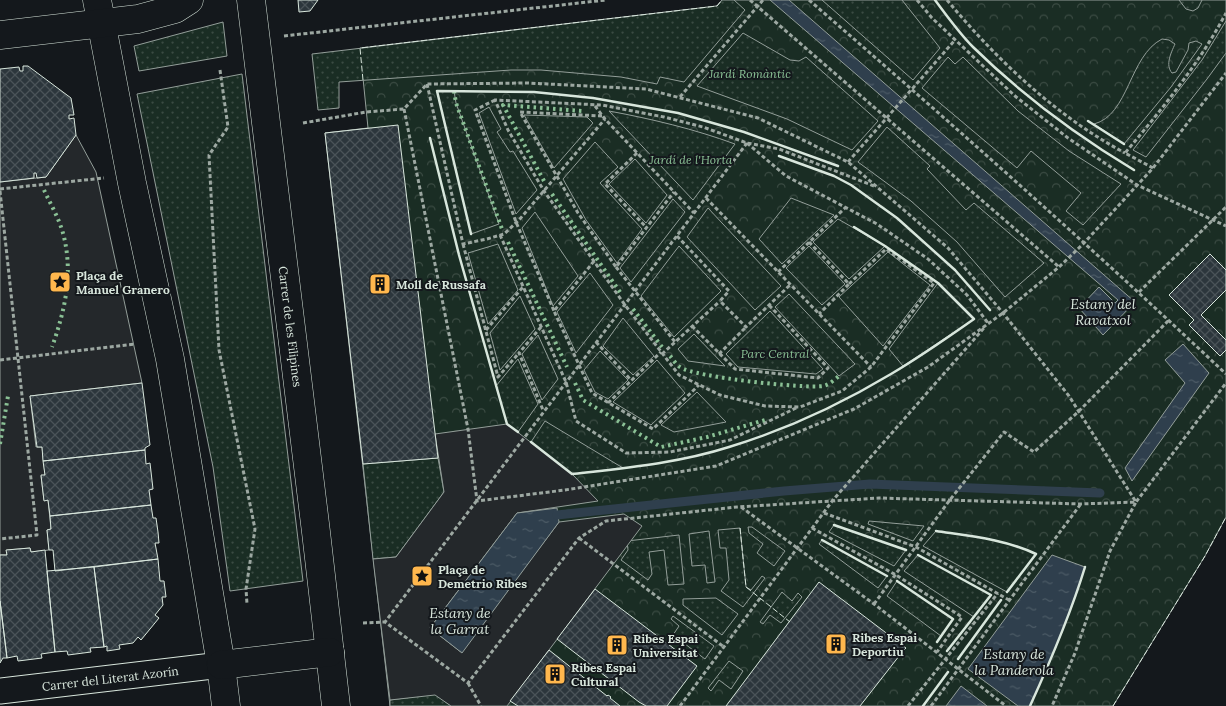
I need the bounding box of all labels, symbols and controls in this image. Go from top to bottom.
park label: Jardí Romàntic [708,66,791,81]
park label: Jardí de l'Horta [649,152,733,167]
street label: Carrer de les Filipines [276,265,306,388]
place label: Plaça de Manuel Granero [76,268,170,297]
place icon: Plaça de Manuel Granero [48,270,72,294]
building icon: Moll de Russafa [368,272,392,296]
place label: Moll de Russafa [396,277,487,292]
water label: Estany del Ravatxol [1070,295,1136,329]
park label: Parc Central [741,346,810,361]
place label: Plaça de Demetrio Ribes [438,562,527,591]
place icon: Plaça de Demetrio Ribes [410,564,434,588]
water label: Estany de la Garrat [429,604,491,638]
place label: Ribes Espai Deportiu [852,630,917,659]
place label: Ribes Espai Universitat [633,631,699,660]
building icon: Ribes Espai Deportiu [824,632,848,656]
building icon: Ribes Espai Universitat [605,633,629,657]
water label: Estany de la Panderola [974,645,1054,679]
place label: Ribes Espai Cultural [571,660,636,689]
building icon: Ribes Espai Cultural [543,662,567,686]
street label: Carrer del Literat Azorín [41,663,179,694]

